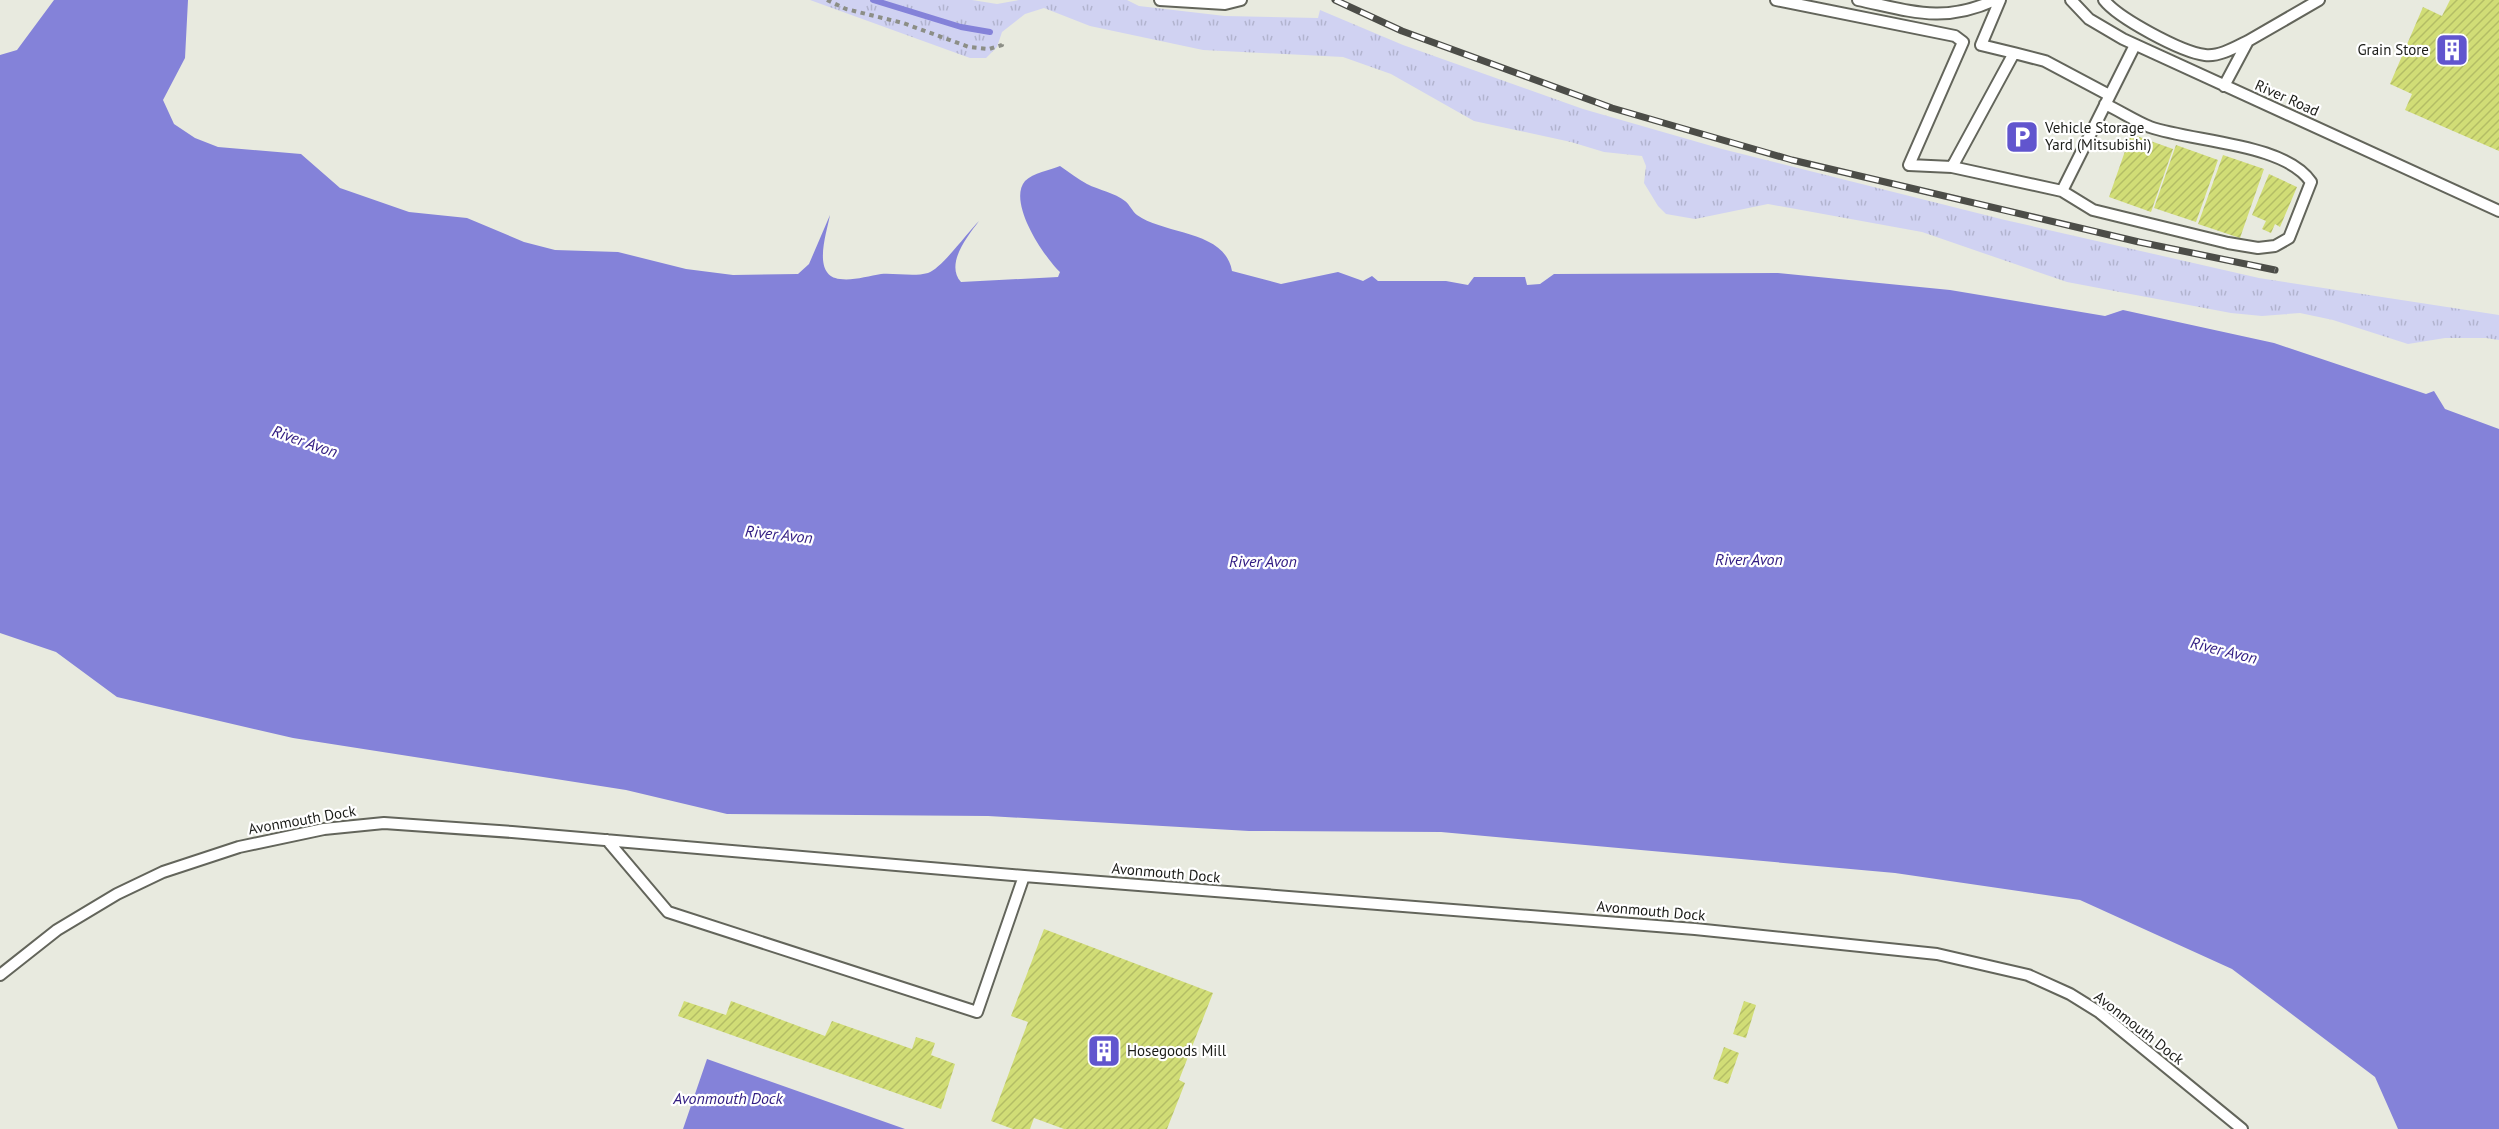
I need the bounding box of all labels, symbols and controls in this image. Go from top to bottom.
building icon: Grain Store [2434,32,2470,68]
place label: Grain Store [2357,40,2429,59]
street label: River Road [2252,75,2322,120]
place label: Vehicle Storage Yard (Mitsubishi) [2044,118,2151,154]
parking icon: Vehicle Storage Yard (Mitsubishi) [2004,119,2040,155]
water label: River Avon [270,420,340,462]
water label: River Avon [744,521,814,547]
water label: River Avon [1715,549,1783,569]
water label: River Avon [1229,551,1297,571]
water label: River Avon [2189,632,2259,668]
street label: Avonmouth Dock [247,801,358,838]
street label: Avonmouth Dock [1111,858,1222,887]
street label: Avonmouth Dock [1596,896,1707,925]
street label: Avonmouth Dock [2091,987,2189,1069]
building icon: Hosegoods Mill [1086,1033,1122,1069]
place label: Hosegoods Mill [1127,1041,1227,1060]
water label: Avonmouth Dock [672,1088,784,1108]

